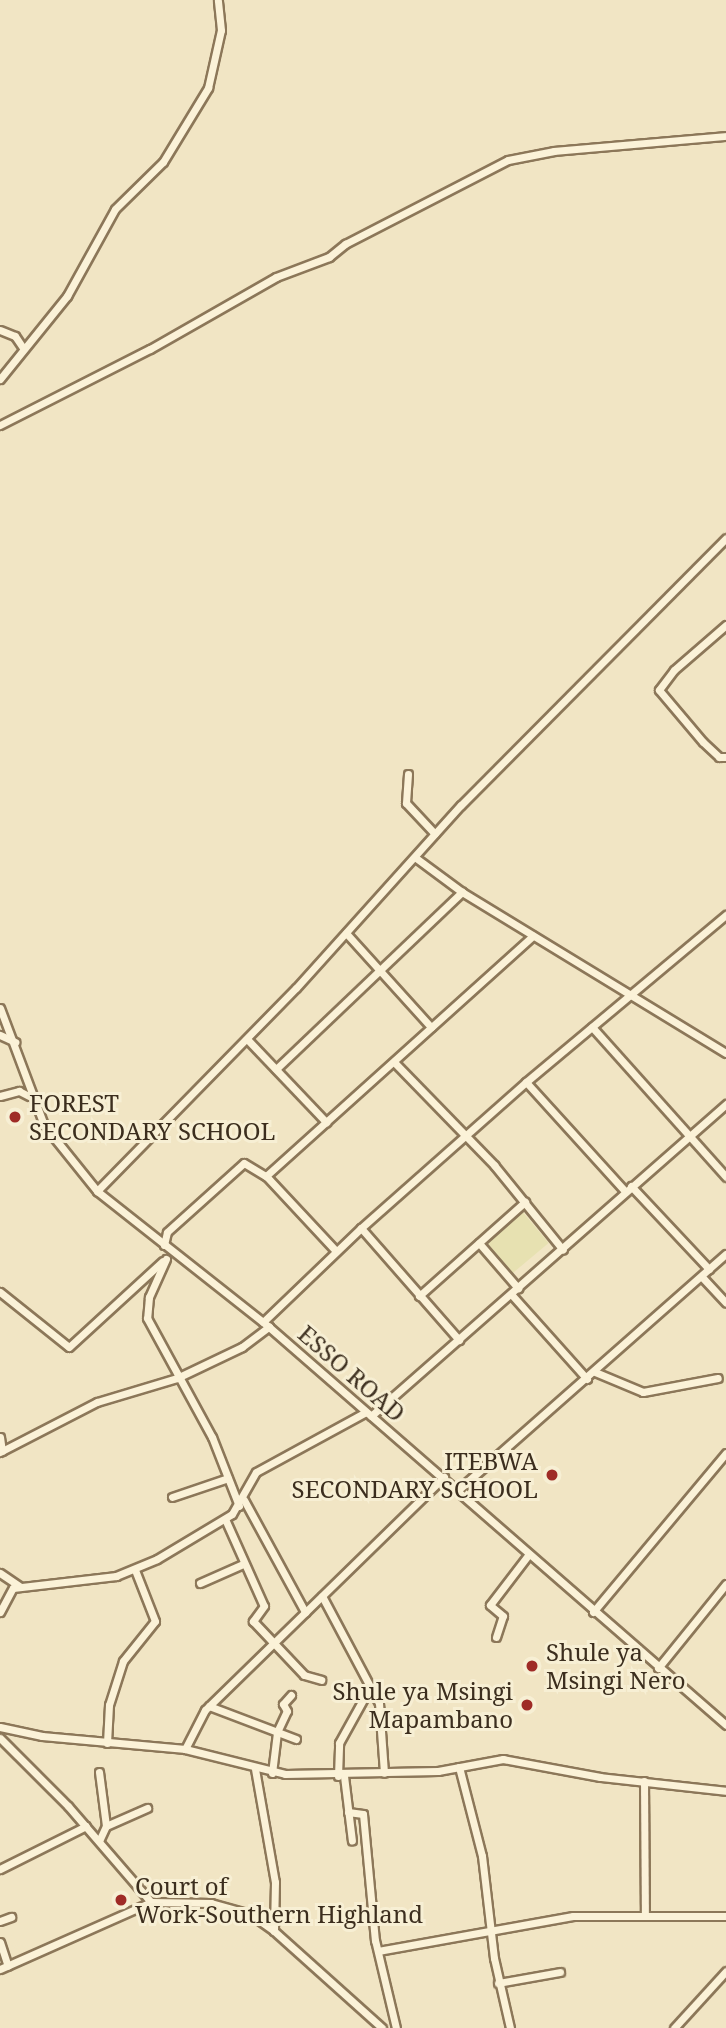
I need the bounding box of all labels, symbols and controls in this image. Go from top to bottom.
place label: FOREST SECONDARY SCHOOL [29,1089,275,1145]
marker: FOREST SECONDARY SCHOOL [7,1109,23,1125]
street label: ESSO ROAD [293,1319,411,1427]
place label: ITEBWA SECONDARY SCHOOL [292,1447,538,1503]
marker: ITEBWA SECONDARY SCHOOL [544,1467,560,1483]
place label: Shule ya Msingi Nero [546,1638,686,1694]
marker: Shule ya Msingi Nero [524,1658,540,1674]
place label: Shule ya Msingi Mapambano [333,1677,513,1733]
marker: Shule ya Msingi Mapambano [519,1697,535,1713]
place label: Court of Work-Southern Highland [135,1872,423,1928]
marker: Court of Work-Southern Highland [113,1892,129,1908]

